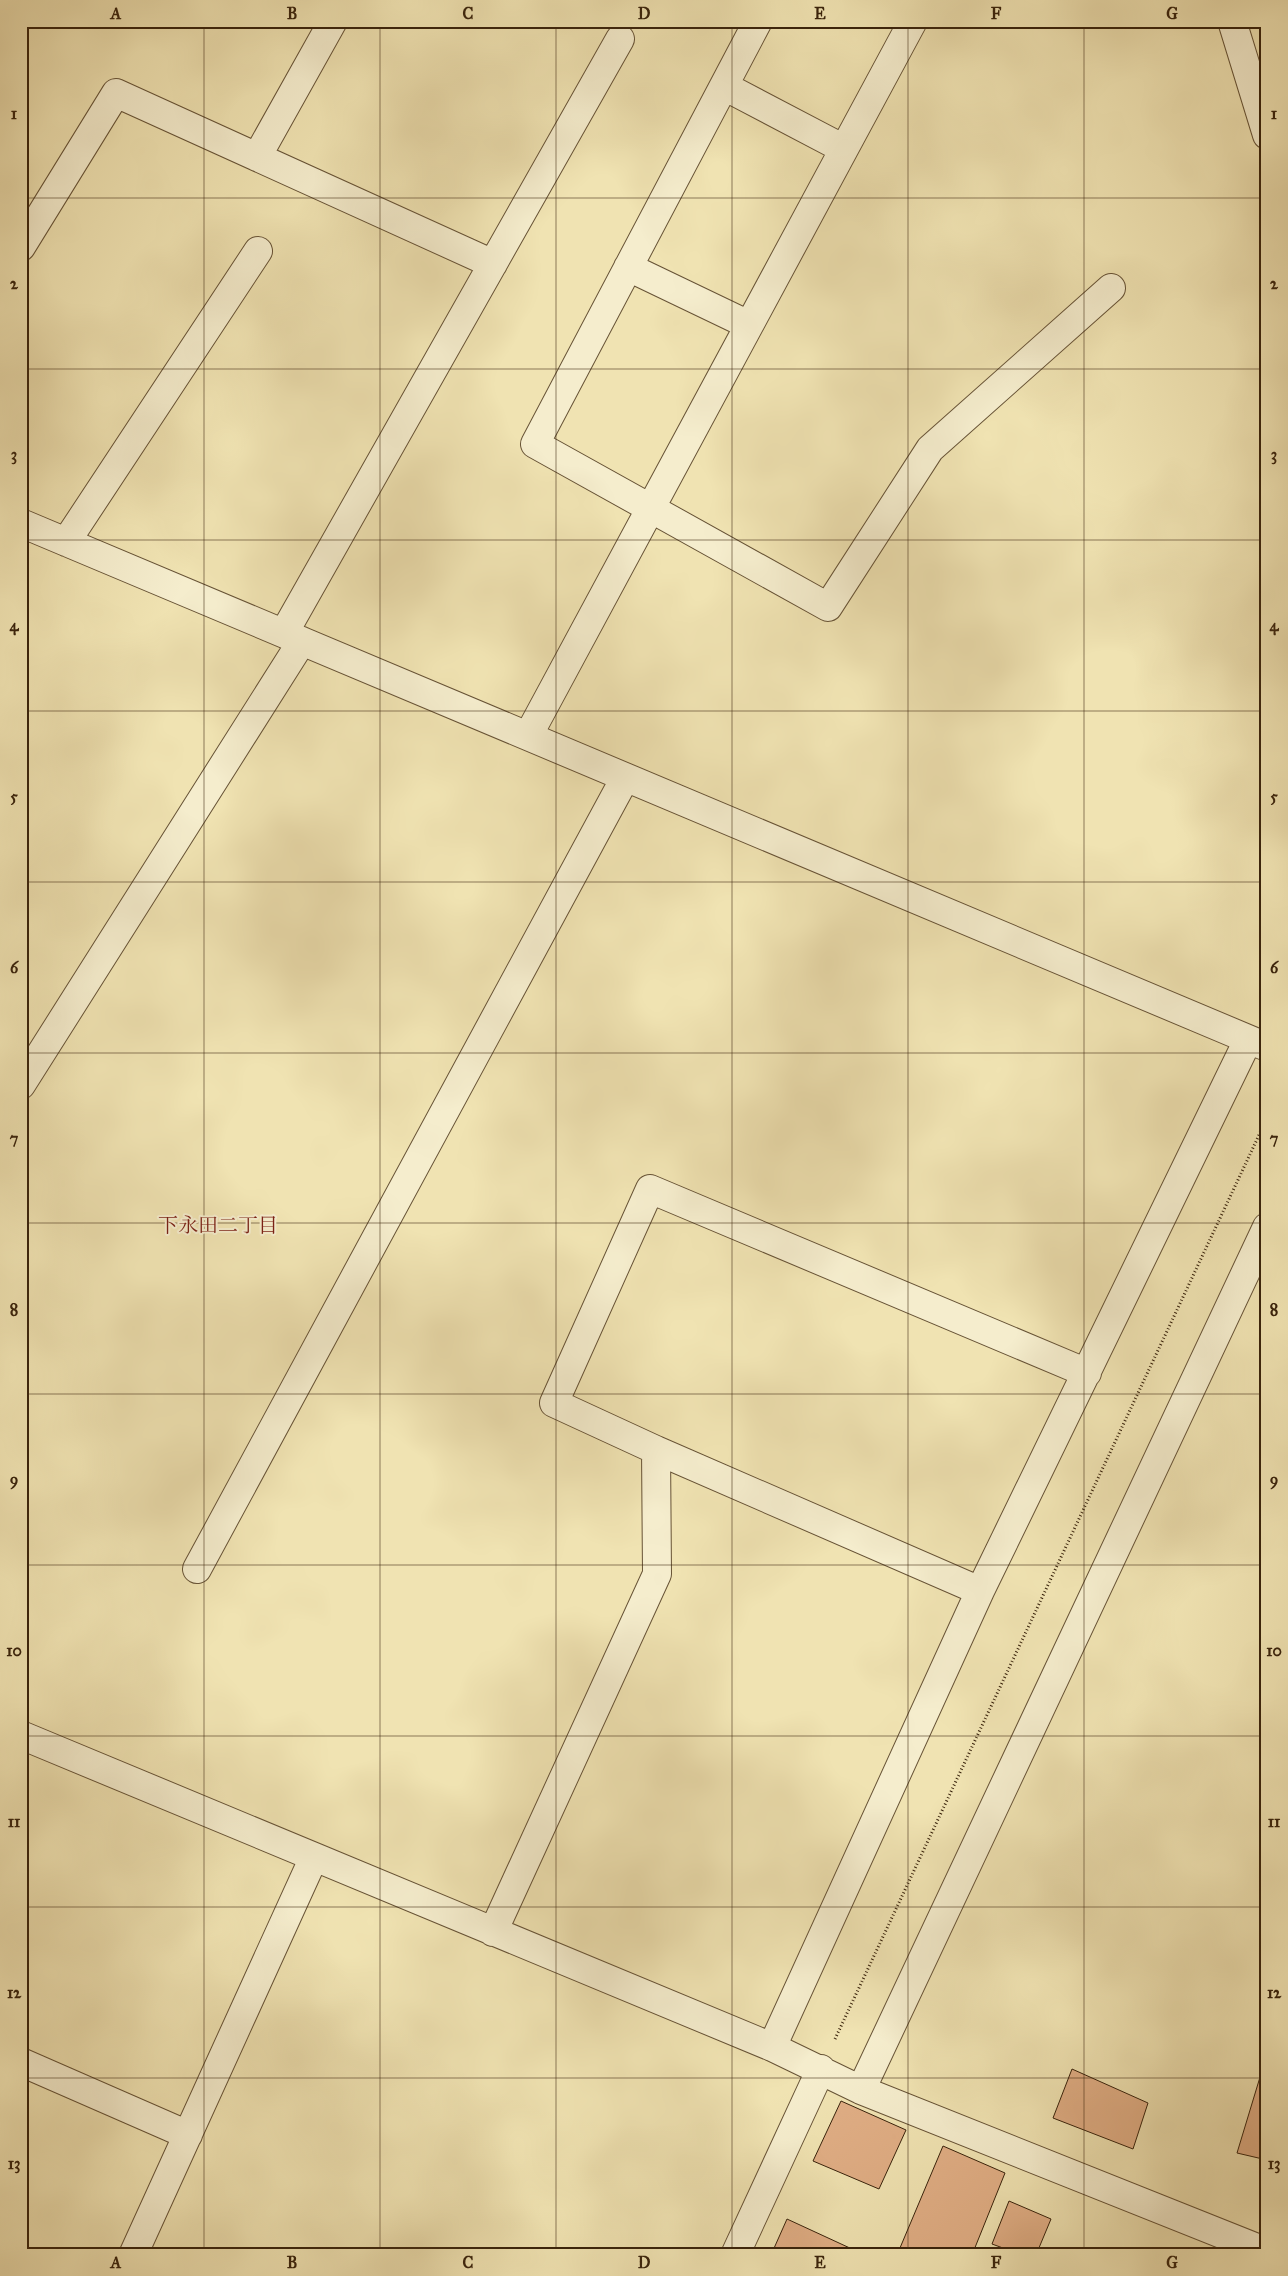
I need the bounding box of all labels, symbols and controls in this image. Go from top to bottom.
text: A [110,4,122,23]
text: B [287,4,297,23]
text: C [463,4,474,23]
text: D [638,4,651,23]
text: E [814,4,826,23]
text: F [991,4,1002,23]
text: G [1166,4,1178,23]
text: 1 [11,104,18,123]
text: 1 [1271,104,1278,123]
text: 2 [10,274,19,293]
text: 2 [1270,274,1279,293]
text: 3 [11,445,17,465]
text: 3 [1271,445,1277,465]
text: 4 [10,616,20,636]
text: 4 [1270,616,1280,636]
text: 5 [10,787,18,806]
text: 5 [1270,787,1278,806]
text: 6 [10,958,19,977]
text: 6 [1270,958,1279,977]
text: 7 [10,1129,19,1148]
text: 7 [1270,1129,1279,1148]
district label: 下永田二丁目 [158,1213,278,1237]
text: 8 [10,1300,18,1319]
text: 8 [1270,1300,1278,1319]
text: 9 [10,1470,18,1490]
text: 9 [1270,1470,1278,1490]
text: 10 [6,1641,22,1660]
text: 10 [1266,1641,1282,1660]
text: 11 [8,1812,21,1831]
text: 11 [1268,1812,1281,1831]
text: 12 [7,1983,22,2002]
text: 12 [1267,1983,1282,2002]
text: 13 [8,2154,20,2174]
text: 13 [1268,2154,1280,2174]
text: A [110,2253,122,2272]
text: B [287,2253,297,2272]
text: C [463,2253,474,2272]
text: D [638,2253,651,2272]
text: E [814,2253,826,2272]
text: F [991,2253,1002,2272]
text: G [1166,2253,1178,2272]

